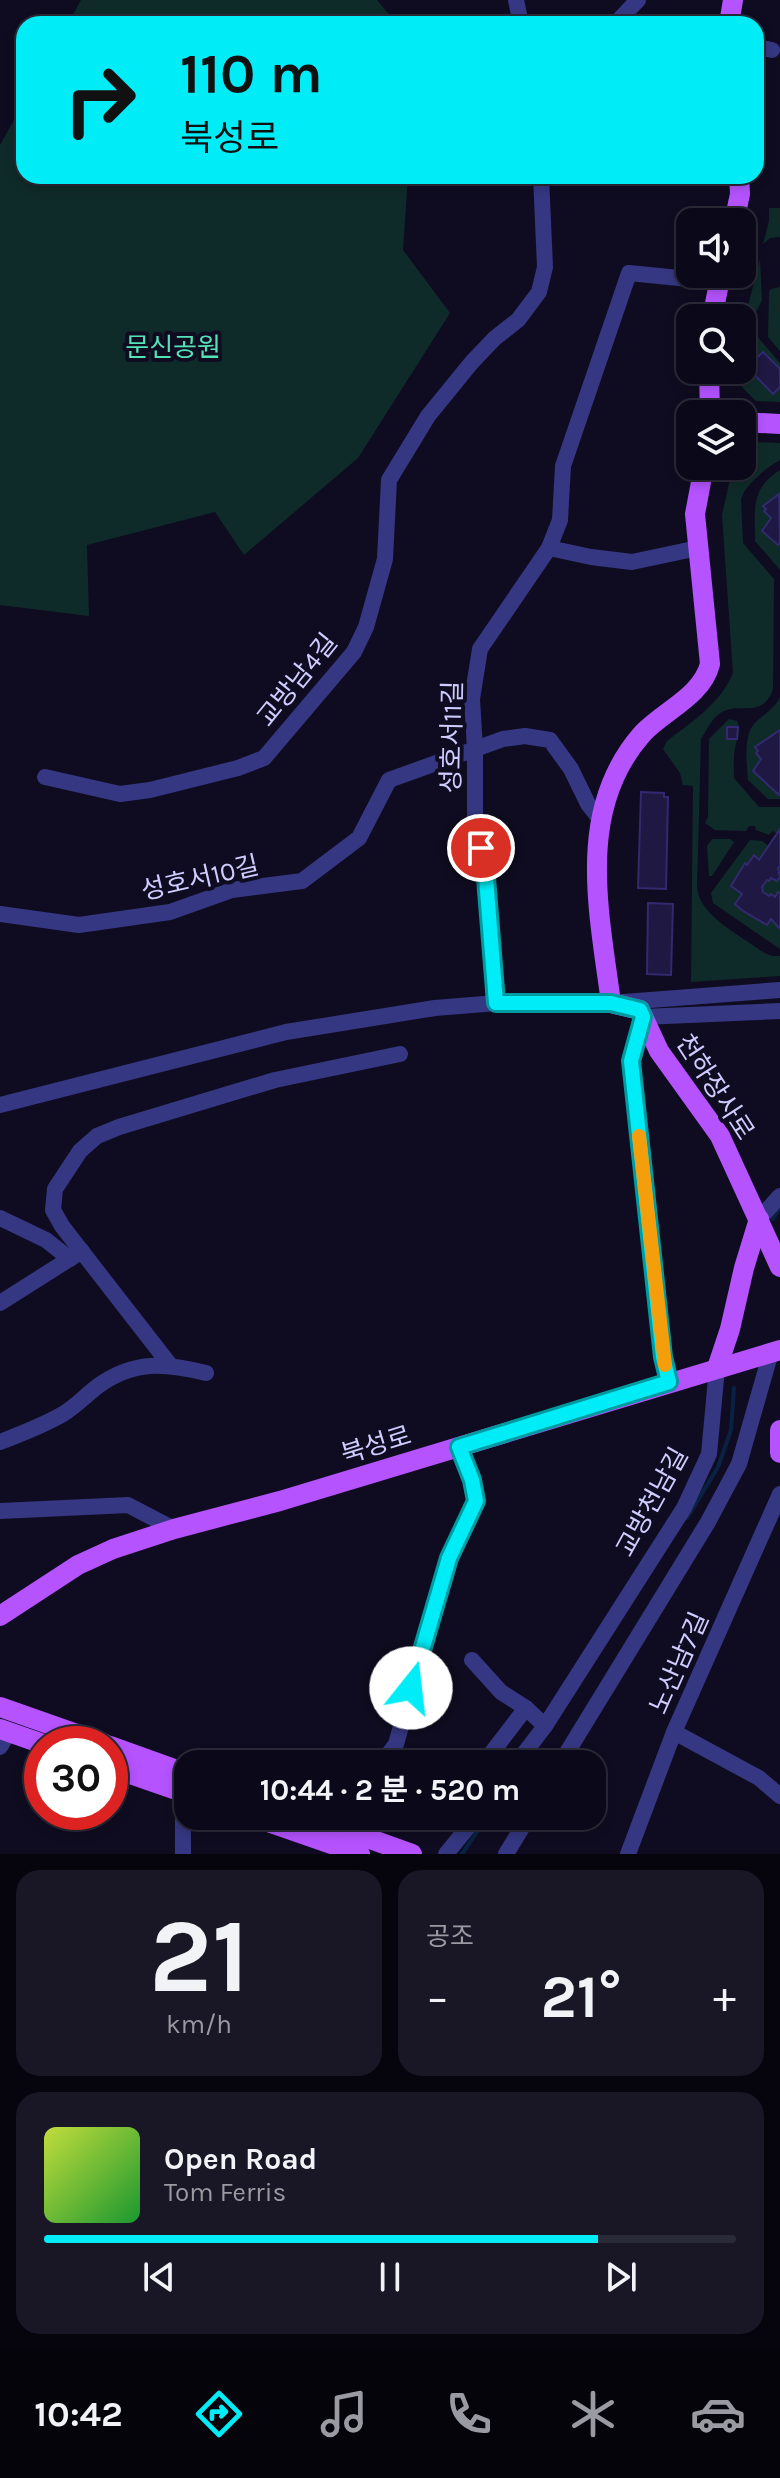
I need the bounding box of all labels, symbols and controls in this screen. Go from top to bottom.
text: 110 m [180,41,323,106]
icon: right [48,48,152,152]
text: 북성로 [180,117,279,159]
map controls [676,208,756,480]
button: sound [676,208,756,288]
button: search [676,304,756,384]
park label: 문신공원 [125,332,221,363]
button: layers [676,400,756,480]
street label: 교방남4길 [250,627,344,733]
street label: 성호서11길 [436,680,468,794]
pin [447,814,515,882]
icon: arrive [459,826,503,870]
street label: 성호서10길 [138,849,262,907]
street label: 천하장사로 [669,1028,761,1146]
street label: 북성로 [337,1420,415,1470]
street label: 교방천남길 [609,1442,695,1562]
street label: 노산남7길 [643,1607,715,1719]
position arrow [369,1646,453,1730]
speed limit sign: 30 [24,1726,128,1830]
text: 10:44 · 2 분 · 520 m [260,1772,520,1808]
text: 21 [149,1896,249,2017]
text: 공조 [426,1921,474,1952]
text: 21° [541,1962,622,2032]
text: − [426,1972,449,2023]
text: + [713,1972,736,2023]
text: km/h [166,2009,232,2040]
text: Open Road [164,2141,317,2177]
text: Tom Ferris [164,2177,286,2208]
icon: previous [137,2255,181,2299]
icon: pause [368,2255,412,2299]
icon: next [599,2255,643,2299]
icon: directions [191,2386,247,2442]
icon: music [316,2386,372,2442]
icon: phone [441,2386,497,2442]
icon: climate [565,2386,621,2442]
icon: car [690,2386,746,2442]
text: 10:42 [34,2393,123,2435]

